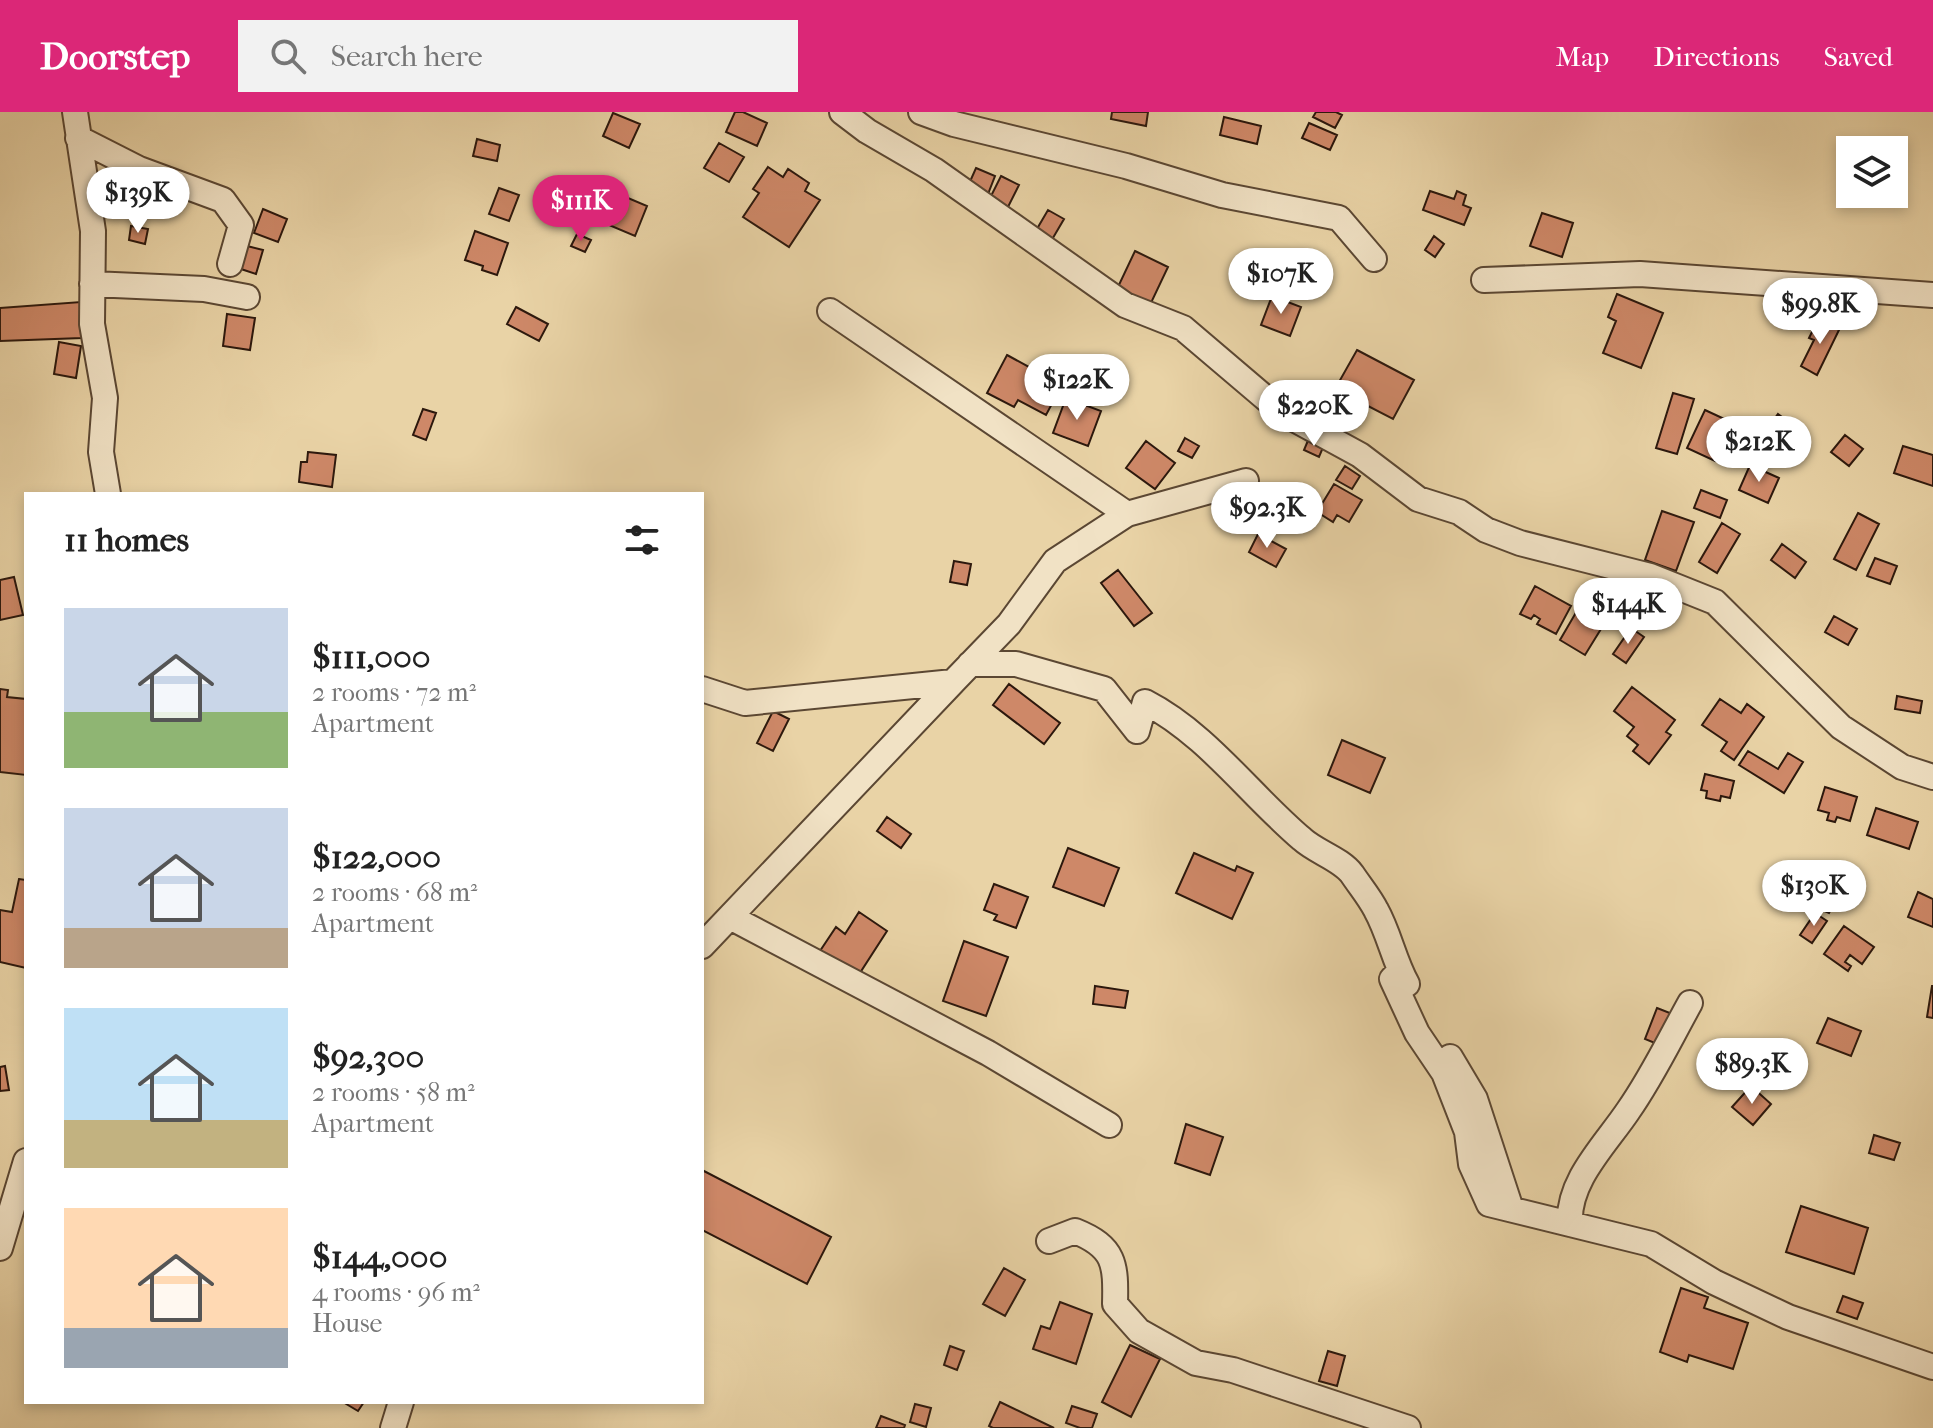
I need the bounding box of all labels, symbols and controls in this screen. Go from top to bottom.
search box [238,20,798,92]
text: Doorstep [40,34,190,79]
icon: search [266,34,310,78]
text: Search here [330,39,483,74]
text: Map [1556,40,1609,73]
text: Directions [1653,40,1780,73]
text: Saved [1824,40,1893,73]
map controls [1836,136,1908,208]
button: layers [1836,136,1908,208]
pin: $139K [82,167,194,235]
pin: $111K [525,175,637,243]
text: $139K [105,177,171,208]
text: $111K [550,185,612,216]
pin: $107K [1225,248,1337,316]
text: $107K [1246,258,1316,289]
pin: $99.8K [1755,278,1885,346]
text: $99.8K [1781,288,1859,319]
pin: $122K [1021,354,1133,422]
text: $122K [1042,364,1112,395]
pin: $220K [1258,380,1370,448]
text: $220K [1277,390,1351,421]
pin: $212K [1703,416,1815,484]
text: $212K [1724,426,1794,457]
pin: $92.3K [1202,482,1332,550]
text: $92.3K [1229,492,1305,523]
icon: filters [620,518,664,562]
text: 11 homes [64,520,189,560]
pin: $144K [1572,578,1684,646]
text: $144K [1591,588,1665,619]
text: $111,000 [312,637,430,677]
icon: home [128,640,224,736]
text: 2 rooms · 72 m² [312,677,476,708]
text: Apartment [312,708,434,739]
text: $122,000 [312,837,441,877]
icon: home [128,840,224,936]
pin: $130K [1758,860,1870,928]
text: $130K [1780,870,1848,901]
text: 2 rooms · 68 m² [312,877,477,908]
text: Apartment [312,908,434,939]
text: $92,300 [312,1037,424,1077]
pin: $89.3K [1687,1038,1817,1106]
icon: home [128,1040,224,1136]
text: $89.3K [1714,1048,1790,1079]
text: 2 rooms · 58 m² [312,1077,475,1108]
text: Apartment [312,1108,434,1139]
text: $144,000 [312,1237,447,1277]
icon: home [128,1240,224,1336]
text: 4 rooms · 96 m² [312,1277,480,1308]
text: House [312,1308,382,1339]

